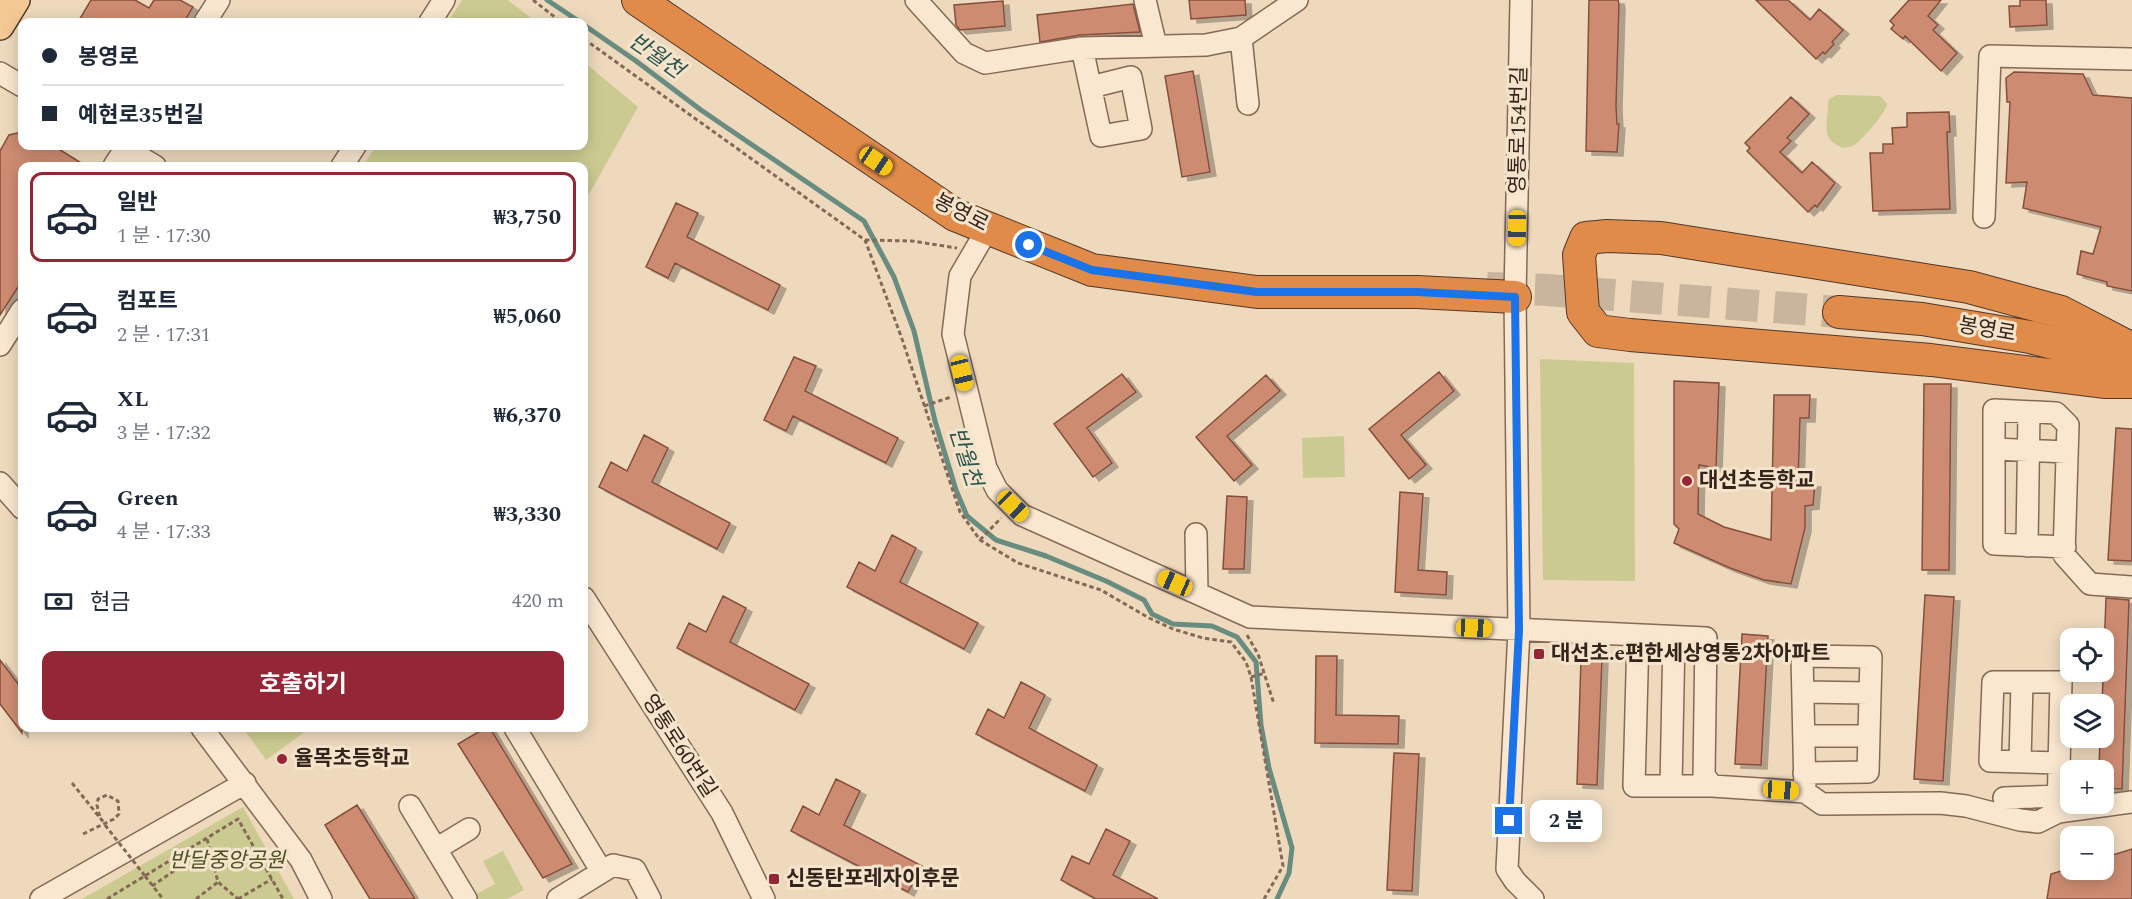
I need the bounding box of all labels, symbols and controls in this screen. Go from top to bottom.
water label: 반월천 [622,25,693,89]
text: 봉영로 [78,41,139,74]
street label: 영통로154번길 [1502,66,1536,194]
text: 예현로35번길 [78,99,204,132]
car [856,143,896,179]
text: 일반 [117,186,157,219]
street label: 봉영로 [928,186,994,240]
icon: car [45,190,99,244]
text: ₩3,750 [493,201,561,234]
car [1508,210,1526,246]
text: 1 분 · 17:30 [117,221,210,251]
route start [1015,231,1042,258]
text: 컴포트 [117,285,178,318]
icon: car [45,289,99,343]
text: ₩5,060 [493,300,561,333]
street label: 봉영로 [1956,309,2018,351]
text: 2 분 · 17:31 [117,320,210,350]
car [949,353,975,393]
text: XL [117,383,148,416]
icon: car [45,388,99,442]
text: ₩6,370 [493,399,561,432]
text: 3 분 · 17:32 [117,418,210,448]
water label: 반월천 [940,423,991,494]
place label: 대선초등학교 [1699,465,1815,497]
marker: 대선초등학교 [1680,474,1694,488]
text: Green [117,482,179,515]
icon: car [45,487,99,541]
car [994,487,1032,525]
text: ₩3,330 [493,498,561,531]
text: 4 분 · 17:33 [117,517,210,547]
car [1155,567,1195,599]
icon: cash [42,585,75,618]
text: 현금 [90,586,130,619]
text: 420 m [512,586,564,616]
car [1456,618,1492,638]
map controls [2060,628,2114,880]
button: locate [2060,628,2114,682]
place label: 대선초.e편한세상영통2차아파트 [1551,638,1830,670]
marker: 대선초.e편한세상영통2차아파트 [1532,647,1546,661]
button: 호출하기 [42,651,564,720]
street label: 영통로60번길 [634,688,724,804]
button: layers [2060,694,2114,748]
place label: 율목초등학교 [294,743,410,775]
marker: 율목초등학교 [275,752,289,766]
button: + [2060,760,2114,814]
car [1762,780,1800,800]
callout: 2 분 [1530,800,1602,842]
text: 2 분 [1549,806,1583,836]
route end [1495,807,1522,834]
button: − [2060,826,2114,880]
park label: 반달중앙공원 [169,845,287,877]
place label: 신동탄포레자이후문 [786,863,960,895]
marker: 신동탄포레자이후문 [767,872,781,886]

